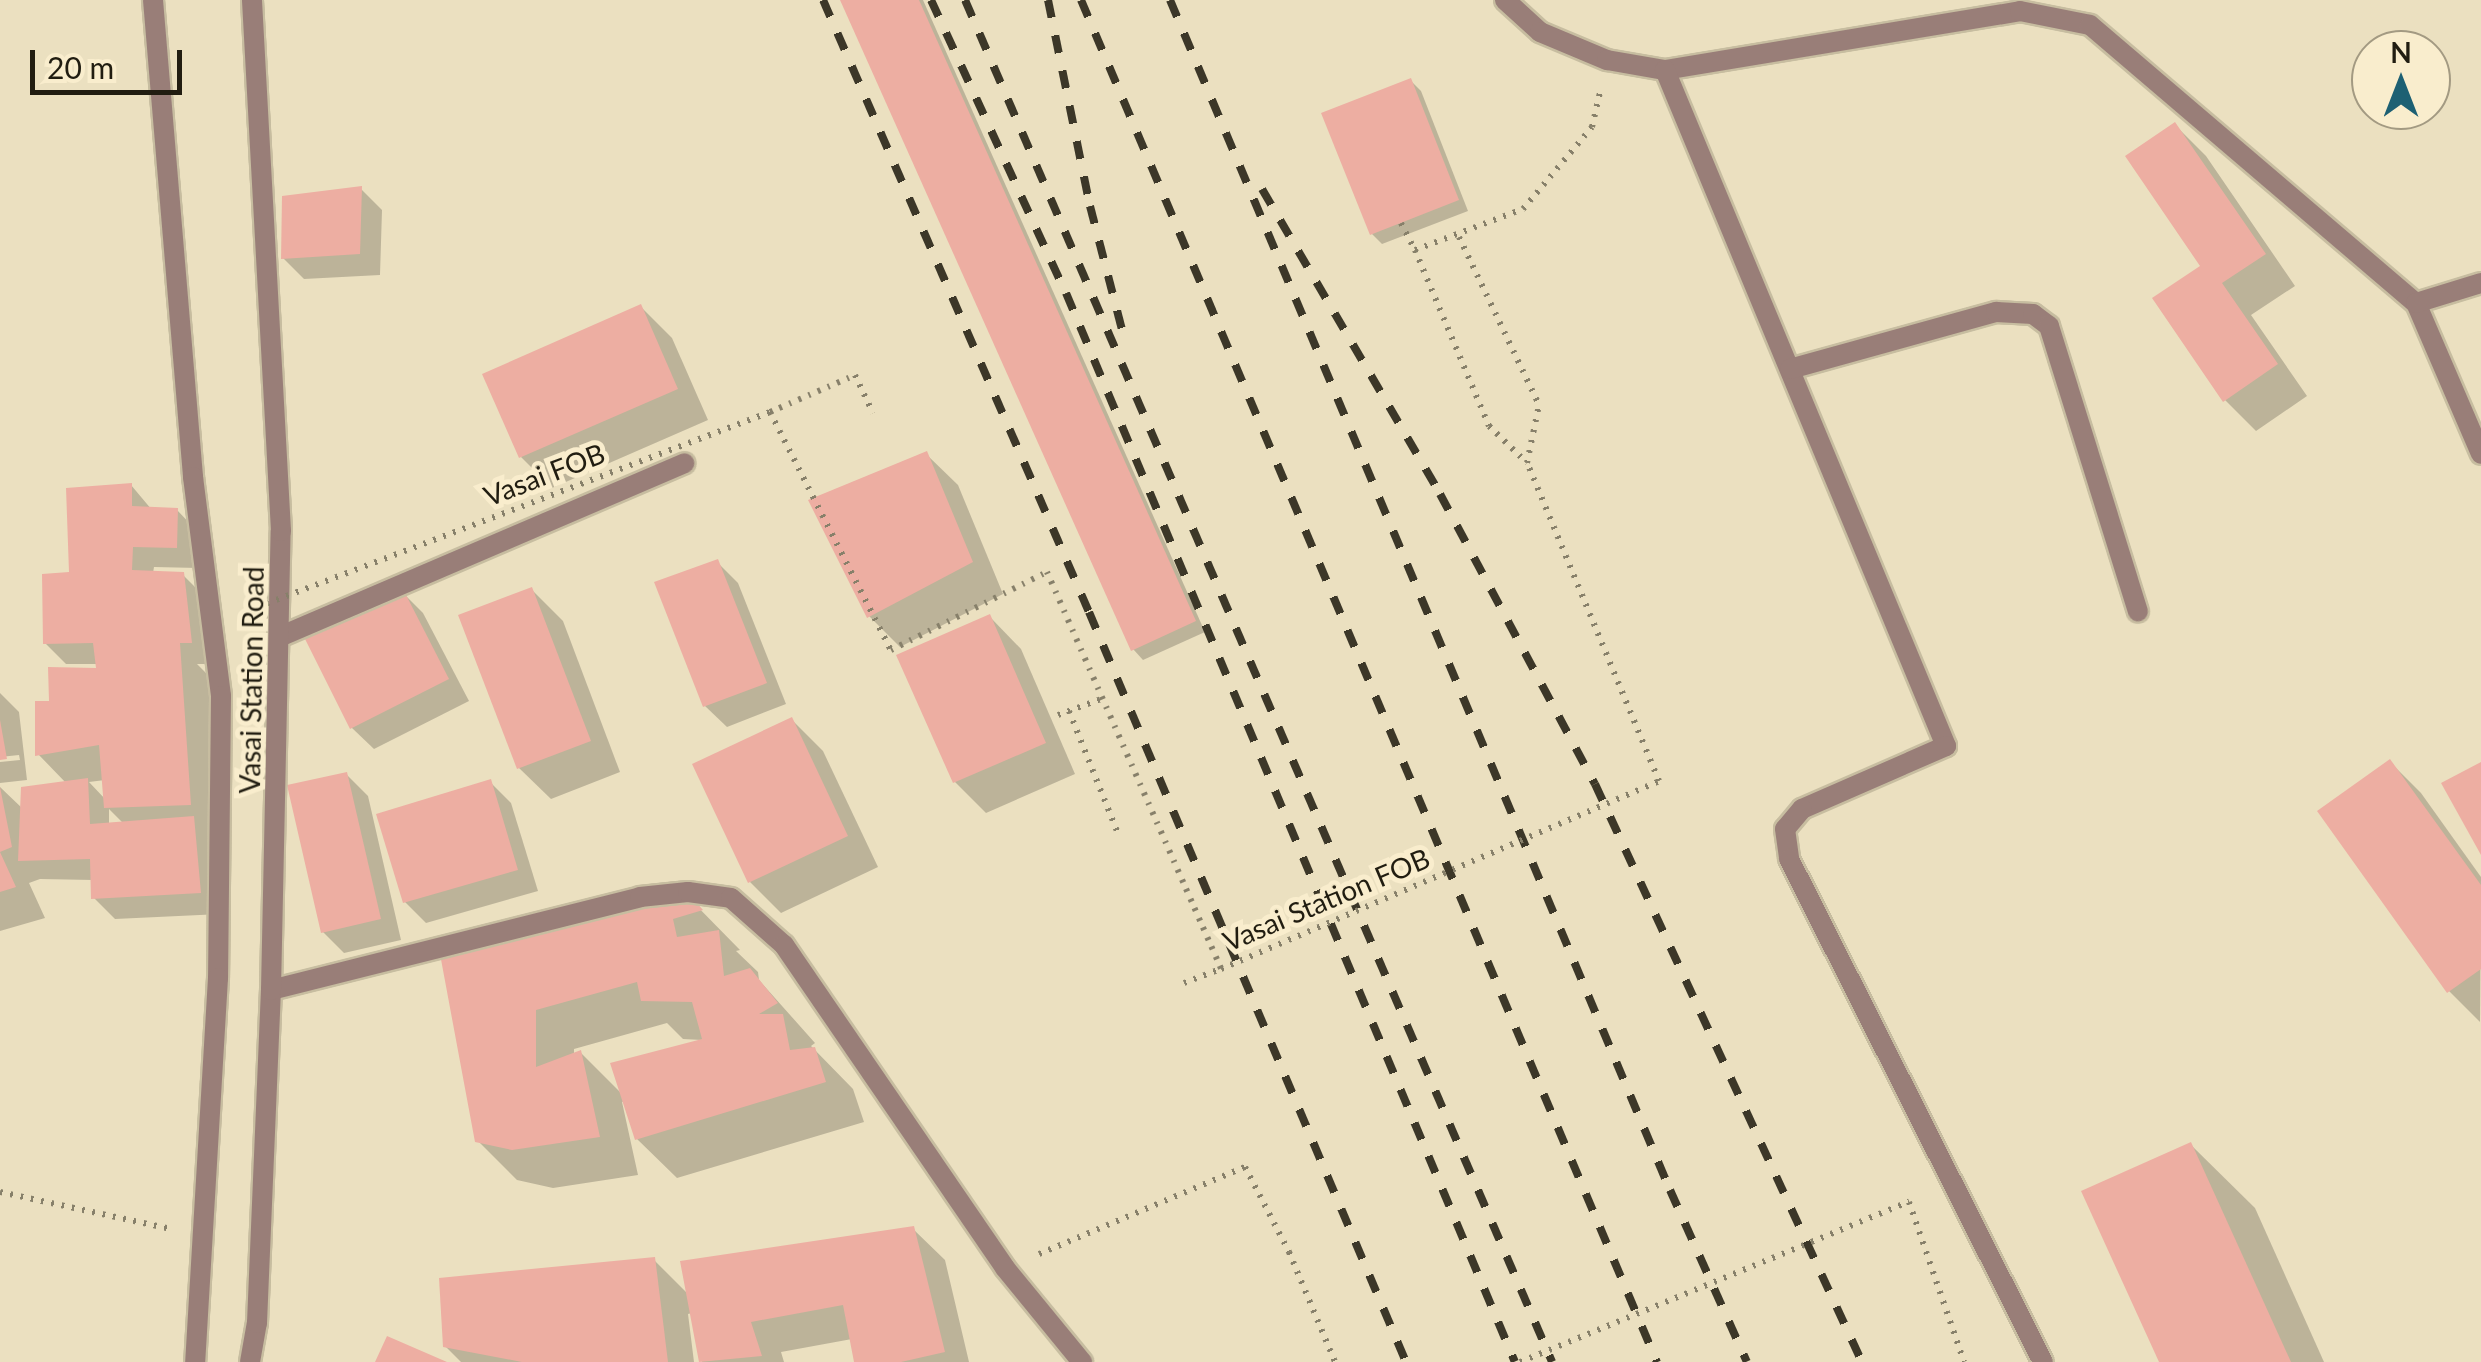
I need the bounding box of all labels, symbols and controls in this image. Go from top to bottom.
scale bar [35,30,188,92]
north arrow [2351,30,2451,130]
text: N [2390,35,2412,69]
text: 20 m [47,49,114,85]
street label: Vasai FOB [479,436,609,512]
street label: Vasai Station Road [232,566,270,794]
street label: Vasai Station FOB [1218,840,1434,958]

